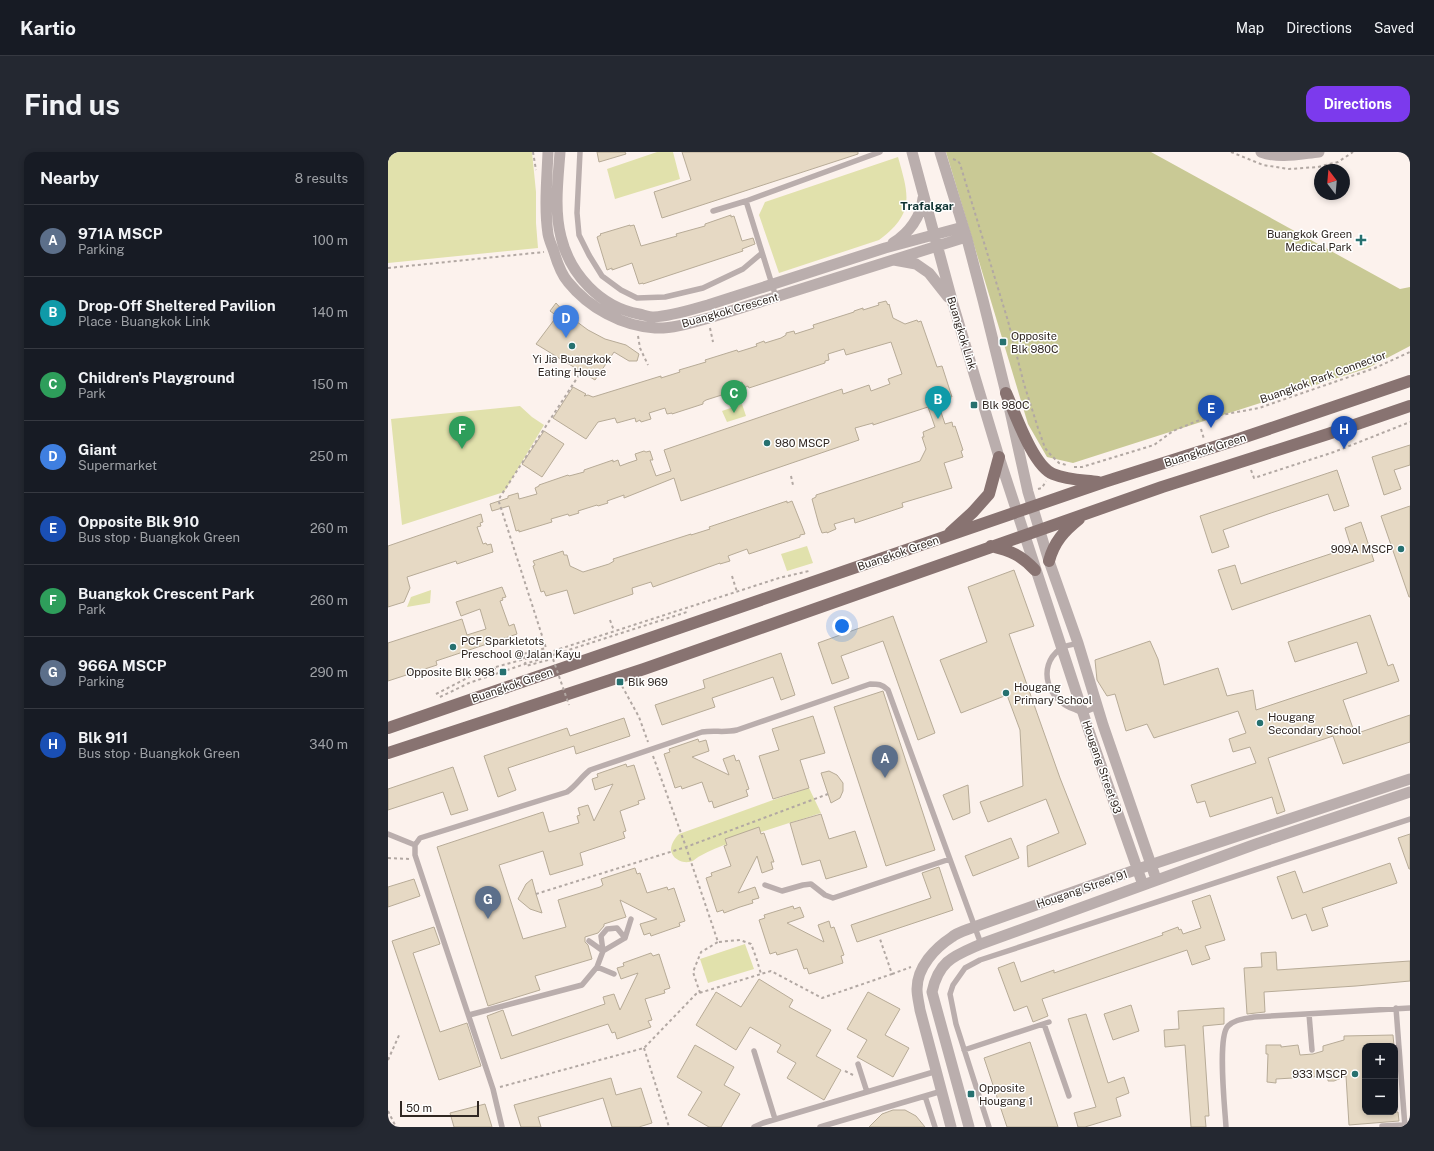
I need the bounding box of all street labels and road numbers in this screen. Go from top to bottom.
street label: Buangkok Crescent [680,290,780,330]
street label: Buangkok Link [945,295,979,371]
street label: Buangkok Park Connector [1258,349,1388,405]
street label: Buangkok Green [1163,431,1247,469]
street label: Buangkok Green [856,533,940,573]
street label: Buangkok Green [470,665,554,705]
street label: Hougang Street 93 [1080,719,1124,815]
street label: Hougang Street 91 [1035,868,1129,910]

